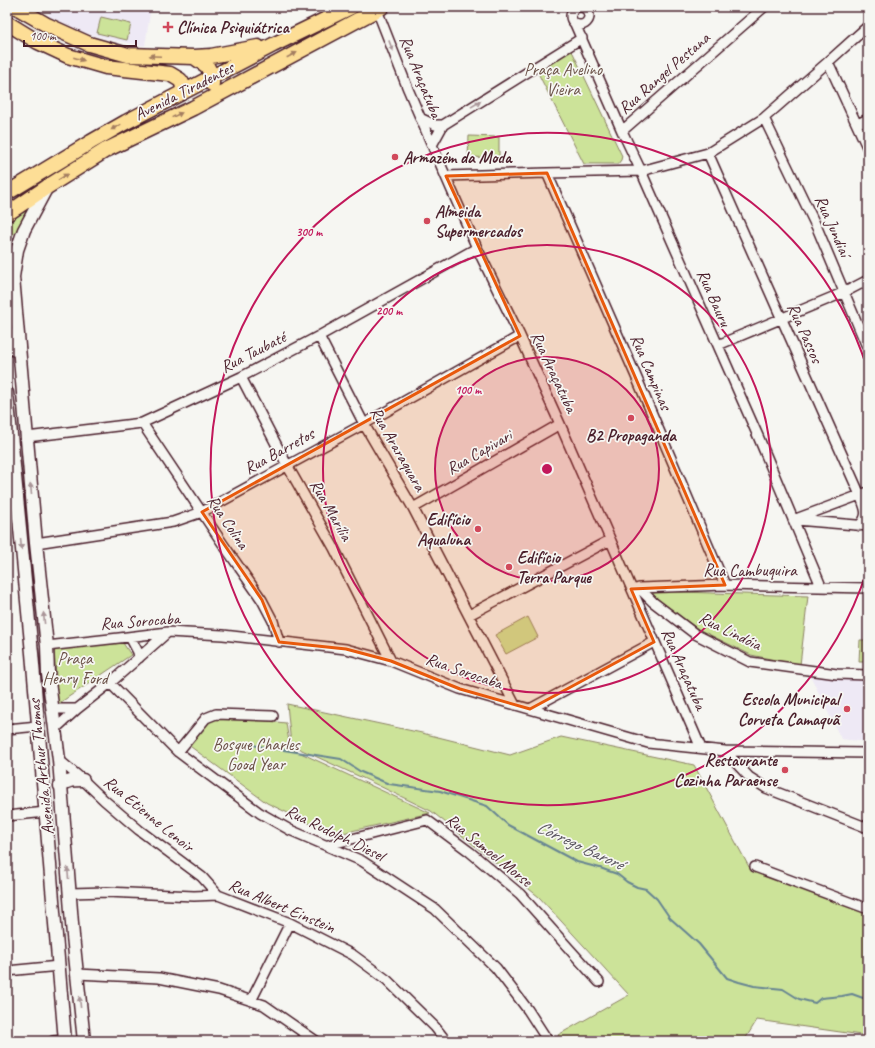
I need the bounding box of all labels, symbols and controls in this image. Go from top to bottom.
place label: Clínica Psiquiátrica [177,17,291,38]
marker: Clínica Psiquiátrica [162,21,174,33]
scale bar [24,22,136,48]
street label: Rua Rangel Pestana [614,27,715,118]
text: 100 m [30,28,57,44]
street label: Rua Araçatuba [395,33,448,123]
one-way arrow [389,40,395,52]
one-way arrow [286,52,298,58]
one-way arrow [148,53,161,59]
one-way arrow [73,56,85,62]
street label: Avenida Tiradentes [131,56,238,125]
park label: Praça Avelino Vieira [524,59,603,100]
one-way arrow [471,100,481,108]
one-way arrow [171,112,183,118]
one-way arrow [110,124,122,131]
place label: Armazém da Moda [403,147,513,168]
marker: Armazém da Moda [390,152,400,162]
one-way arrow [58,173,68,181]
street label: Rua Jundiaí [810,192,857,263]
place label: Almeida Supermercados [435,201,524,242]
marker: Almeida Supermercados [422,216,432,226]
text: 300 m [296,224,323,240]
street label: Rua Bauru [692,266,737,331]
street label: Rua Passos [783,300,828,368]
text: 200 m [376,303,403,319]
street label: Rua Taubaté [217,326,291,377]
street label: Rua Araçatuba [526,328,583,418]
street label: Rua Campinas [626,331,677,415]
text: 100 m [455,382,482,398]
street label: Rua Araraquara [365,403,431,496]
marker: B2 Propaganda [626,413,636,423]
street label: Rua Barretos [240,422,320,479]
street label: Rua Capivari [442,423,518,479]
place label: B2 Propaganda [586,425,677,446]
centre of rings [540,462,554,476]
street label: Rua Marília [305,476,357,545]
one-way arrow [28,483,35,495]
street label: Rua Colina [202,491,254,554]
place label: Edifício Aqualuna [417,509,472,550]
marker: Edifício Aqualuna [473,524,483,534]
one-way arrow [18,538,25,550]
place label: Edifício Terra Parque [517,547,592,588]
street label: Rua Cambuquira [703,560,798,581]
marker: Edifício Terra Parque [504,562,514,572]
street label: Rua Lindóia [695,607,766,656]
street label: Rua Sorocaba [100,608,182,634]
one-way arrow [41,612,47,624]
street label: Rua Araçatuba [657,625,712,715]
park label: Praça Henry Ford [42,648,111,689]
street label: Rua Sorocaba [423,648,507,695]
place label: Escola Municipal Corveta Camaquã [738,689,843,730]
street label: Avenida Arthur Thomas [23,696,59,836]
marker: Escola Municipal Corveta Camaquã [842,704,852,714]
park label: Bosque Charles Good Year [213,734,301,775]
place label: Restaurante Cozinha Paraense [674,750,779,791]
marker: Restaurante Cozinha Paraense [780,765,790,775]
street label: Rua Etienne Lenoir [100,771,200,858]
street label: Rua Rudolph Diesel [282,800,391,867]
street label: Rua Samoel Morse [442,809,538,892]
water label: Córrego Baroré [533,815,631,877]
one-way arrow [65,867,71,879]
street label: Rua Albert Einstein [226,874,339,938]
one-way arrow [76,996,83,1008]

